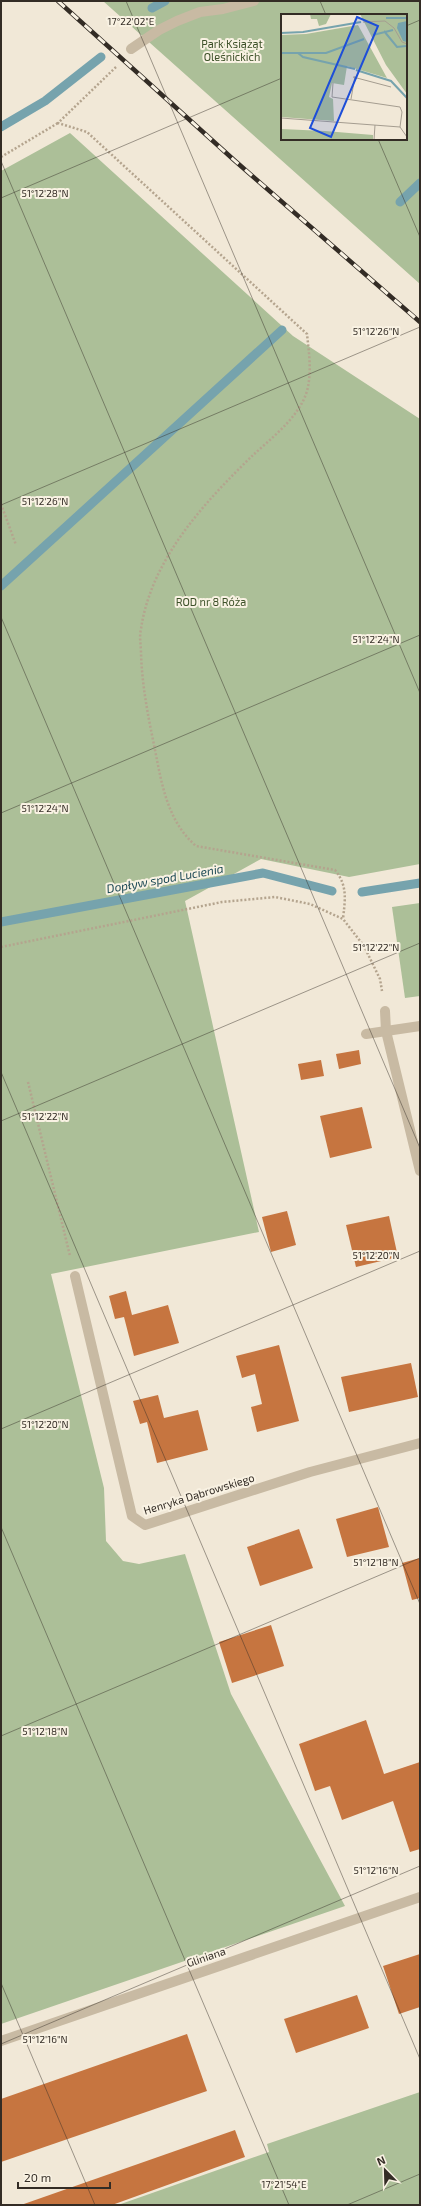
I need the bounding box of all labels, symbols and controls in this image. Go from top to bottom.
inset map [281,14,407,140]
text: 17°22'02"E [108,15,155,27]
park label: Park Książąt Oleśnickich [201,37,263,63]
text: 51°12'28"N [22,187,68,199]
text: 51°12'26"N [353,325,399,337]
text: 51°12'26"N [22,495,68,507]
park label: ROD nr 8 Róża [176,595,246,608]
text: 51°12'24"N [353,633,399,645]
text: 51°12'24"N [22,802,68,814]
water label: Dopływ spod Lucienia [105,861,225,896]
text: 51°12'22"N [353,941,399,953]
text: 51°12'22"N [22,1110,68,1122]
text: 51°12'20"N [353,1249,399,1261]
text: 51°12'20"N [22,1418,68,1430]
street label: Henryka Dąbrowskiego [142,1470,256,1517]
text: 51°12'18"N [353,1556,399,1568]
text: 51°12'18"N [22,1725,68,1737]
text: 51°12'16"N [354,1864,398,1876]
street label: Gliniana [185,1944,227,1969]
text: 51°12'16"N [23,2033,67,2045]
north arrow [365,2150,405,2190]
text: N [375,2153,387,2168]
scale bar [18,2164,110,2190]
text: 20 m [24,2170,51,2184]
text: 17°21'54"E [261,2178,307,2190]

